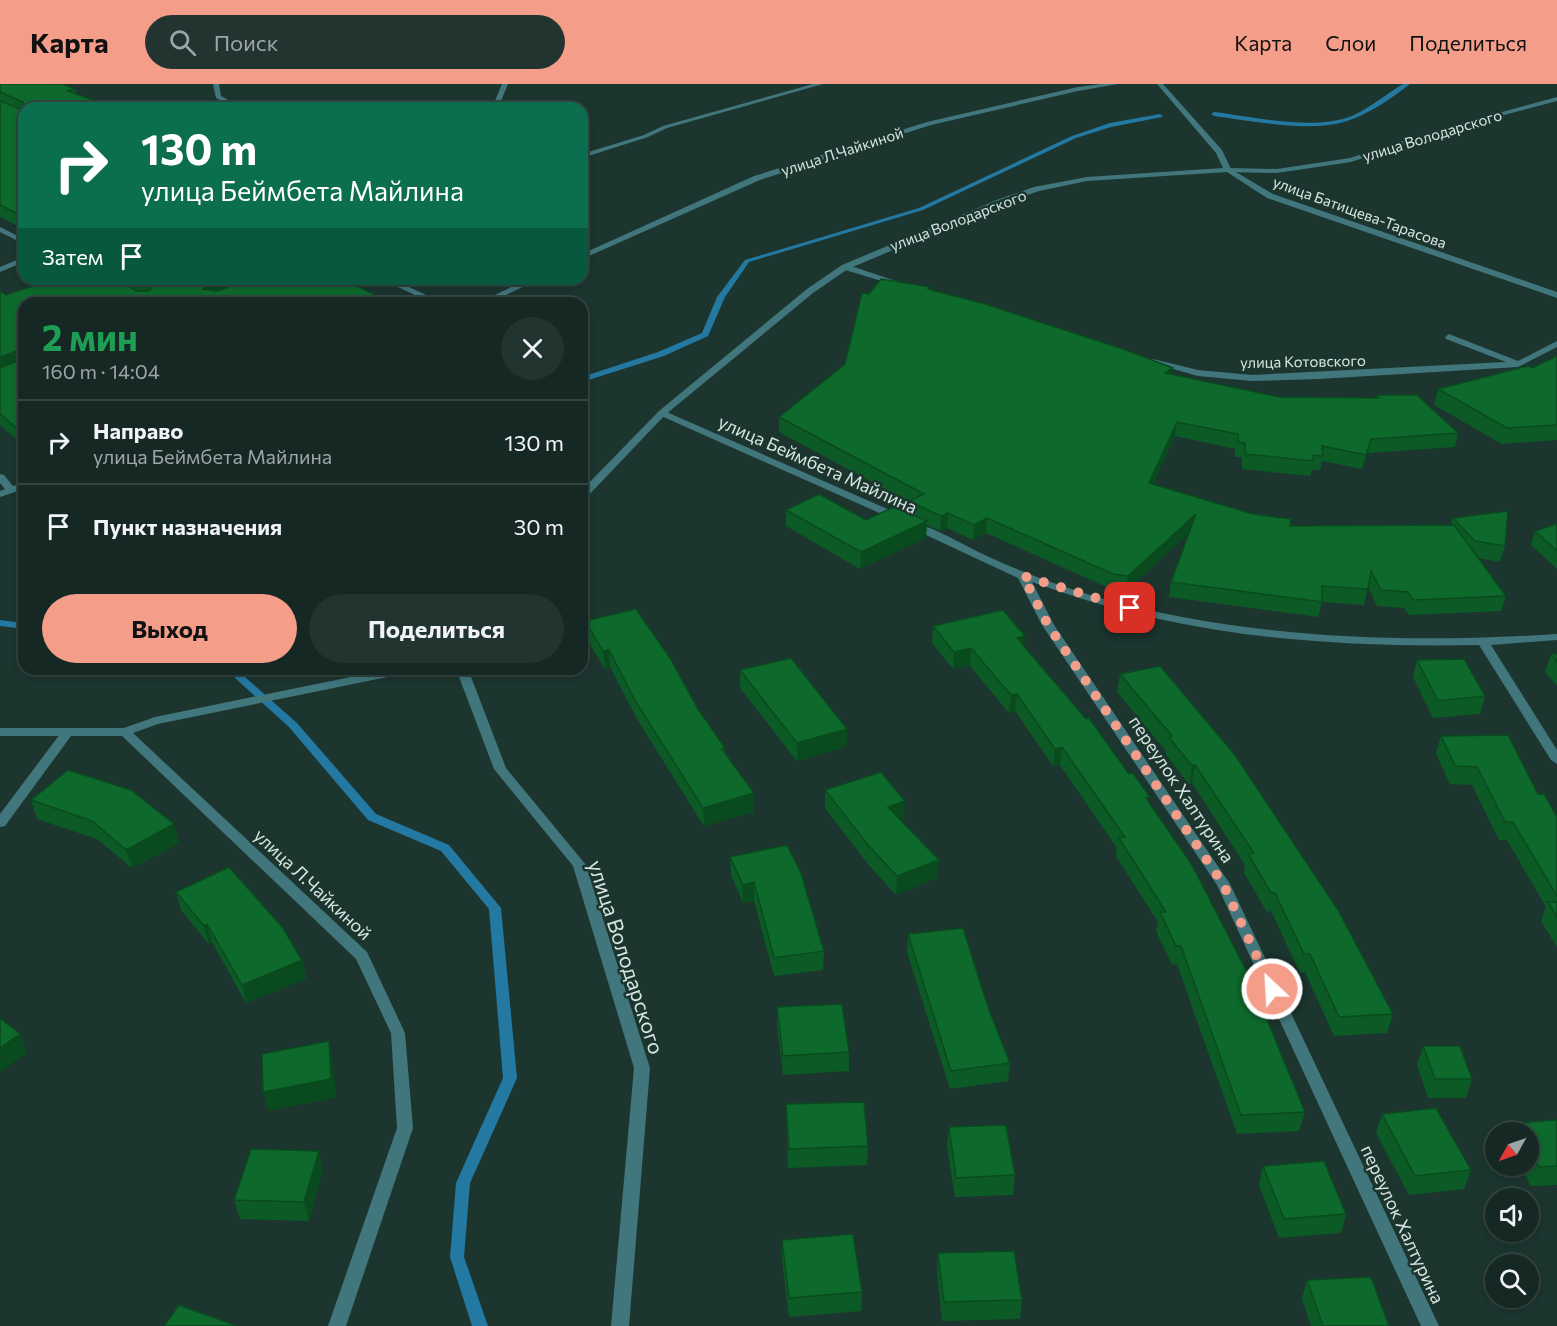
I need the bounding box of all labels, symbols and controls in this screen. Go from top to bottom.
search box [145,15,565,69]
text: Карта [30,25,109,59]
icon: search [166,26,199,59]
text: Поиск [214,29,278,56]
text: Карта [1234,30,1292,55]
text: Слои [1325,30,1376,55]
text: Поделиться [1409,30,1527,55]
street label: улица Володарского [1360,105,1504,165]
text: 130 m [141,122,257,174]
street label: улица Л.Чайкиной [779,123,905,179]
icon: right [42,126,120,204]
street label: улица Батищева-Тарасова [1271,172,1449,252]
text: улица Беймбета Майлина [141,174,464,207]
street label: улица Володарского [887,186,1029,254]
icon: arrive [115,240,148,273]
text: Затем [42,243,103,270]
text: 2 мин [42,314,138,358]
button: close [501,317,564,380]
street label: улица Котовского [1240,351,1366,371]
text: 160 m · 14:04 [42,359,160,383]
street label: улица Беймбета Майлина [715,410,921,518]
text: Направо [93,417,183,444]
icon: right [42,426,75,459]
text: 130 m [504,429,564,456]
text: улица Беймбета Майлина [93,444,332,468]
icon: arrive [42,510,75,543]
text: Пункт назначения [93,513,282,540]
text: 30 m [514,513,564,540]
pin [1104,582,1155,633]
icon: arrive [1113,591,1146,624]
button: Выход [42,594,297,663]
button: Поделиться [309,594,564,663]
street label: переулок Халтурина [1125,711,1239,867]
street label: улица Л.Чайкиной [250,824,376,944]
street label: улица Володарского [584,857,670,1057]
position arrow [1240,957,1304,1021]
north arrow [1485,1122,1539,1176]
map controls [1485,1122,1539,1308]
street label: переулок Халтурина [1357,1141,1449,1307]
button: sound [1485,1188,1539,1242]
button: search [1485,1254,1539,1308]

